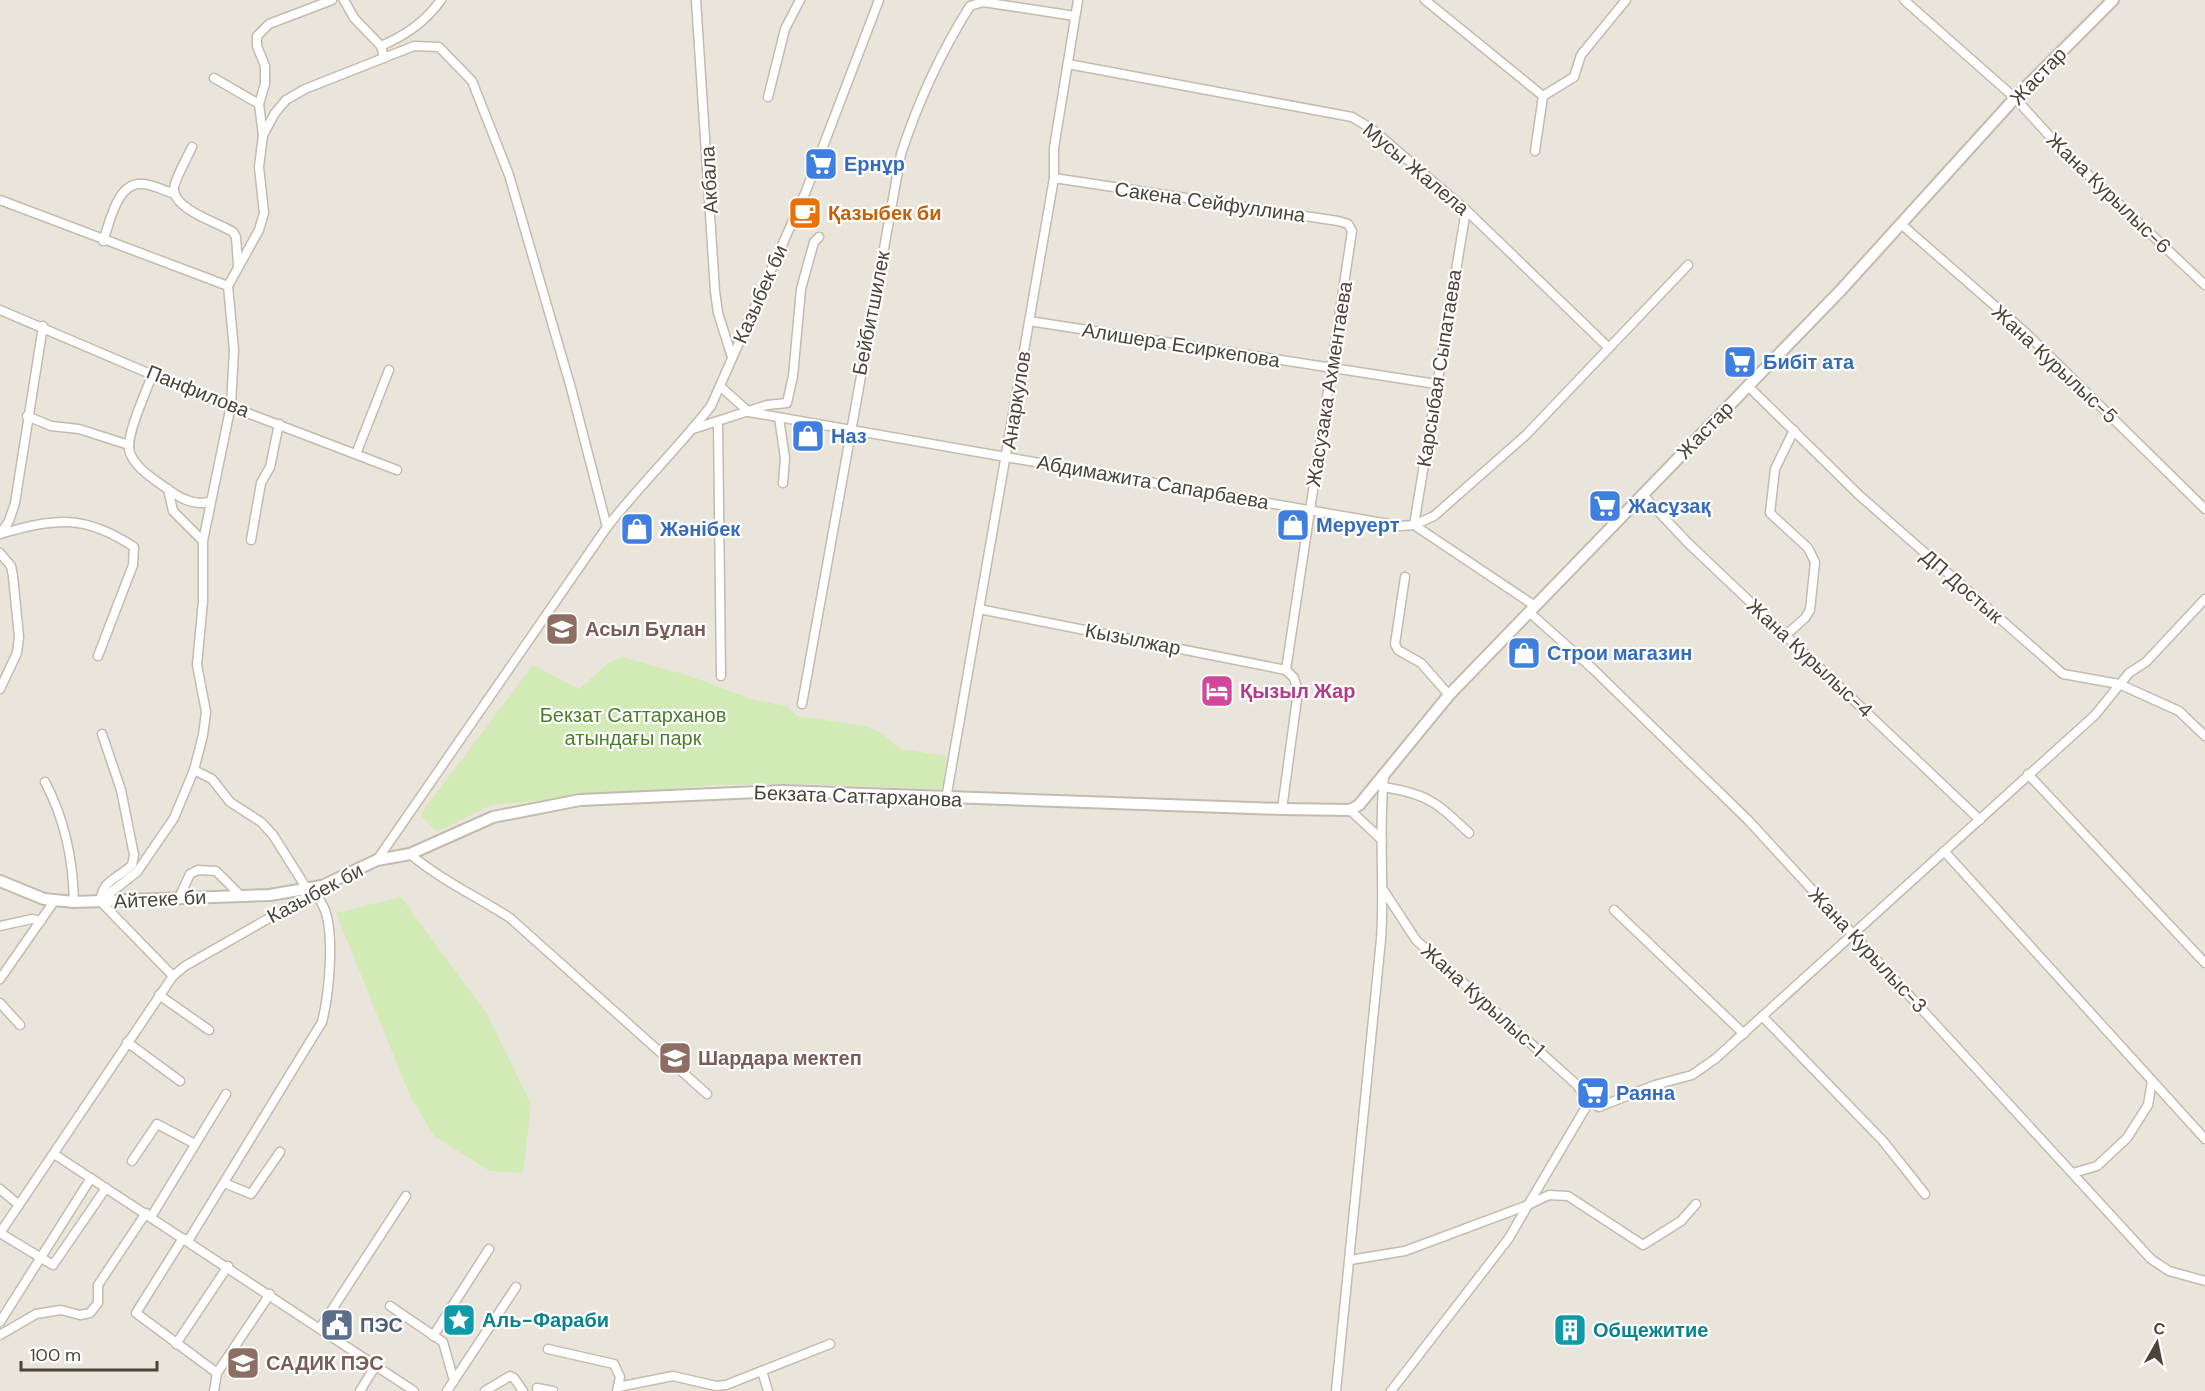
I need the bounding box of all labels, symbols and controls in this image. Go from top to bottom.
street label: Жастар [2004,41,2072,111]
street label: Мусы Жалела [1357,117,1475,222]
street label: Жана Курылыс-6 [2041,127,2177,259]
street label: Акбала [694,145,724,214]
supermarket icon: Ернұр [803,146,839,182]
place label: Ернұр [844,151,905,177]
street label: Сакена Сейфуллина [1113,176,1308,228]
cafe icon: Қазыбек би [787,195,823,231]
place label: Қазыбек би [828,200,941,226]
street label: Казыбек би [727,241,793,347]
street label: Бейбитшилек [846,248,896,377]
street label: Карсыбая Сыпатаева [1411,267,1468,469]
street label: Жасузака Ахментаева [1300,279,1358,489]
street label: Жана Курылыс-5 [1986,299,2124,429]
street label: Алишера Есиркепова [1080,317,1283,374]
supermarket icon: Бибіт ата [1722,344,1758,380]
street label: Анаркулов [995,349,1037,451]
place label: Бибіт ата [1763,349,1855,375]
street label: Панфилова [143,359,254,424]
street label: Жастар [1671,395,1739,465]
shop icon: Наз [790,418,826,454]
place label: Наз [831,423,867,449]
street label: Абдимажита Сапарбаева [1035,449,1272,515]
supermarket icon: Жасұзақ [1587,488,1623,524]
place label: Жасұзақ [1627,493,1711,519]
shop icon: Меруерт [1275,507,1311,543]
shop icon: Жәнібек [619,511,655,547]
place label: Меруерт [1316,512,1400,538]
place label: Жәнібек [659,516,741,542]
street label: ДП Достык [1916,543,2009,629]
street label: Жана Курылыс-4 [1741,593,1879,723]
school or university icon: Асыл Бұлан [544,611,580,647]
place label: Асыл Бұлан [585,616,706,642]
street label: Кызылжар [1083,617,1183,661]
shop icon: Строи магазин [1506,635,1542,671]
place label: Строи магазин [1547,640,1692,666]
hotel icon: Қызыл Жар [1199,673,1235,709]
place label: Қызыл Жар [1240,678,1355,704]
park label: Бекзат Саттарханов атындағы парк [540,702,726,751]
street label: Бекзата Саттарханова [753,779,964,813]
street label: Казыбек би [262,857,368,929]
street label: Жана Курылыс-3 [1803,882,1933,1018]
street label: Айтеке би [113,884,207,914]
street label: Жана Курылыс-1 [1416,938,1550,1062]
school or university icon: Шардара мектеп [657,1040,693,1076]
place label: Шардара мектеп [698,1045,862,1071]
supermarket icon: Раяна [1575,1075,1611,1111]
place label: Раяна [1616,1080,1676,1106]
place icon: Аль-Фараби [441,1302,477,1338]
public building icon: ПЭС [319,1307,355,1343]
place label: Аль-Фараби [482,1307,609,1333]
place label: ПЭС [360,1312,403,1338]
building icon: Общежитие [1552,1312,1588,1348]
north arrow [2127,1313,2187,1373]
place label: Общежитие [1593,1317,1708,1343]
text: С [2152,1317,2167,1340]
scale bar [21,1334,158,1372]
text: 100 m [30,1343,81,1367]
school or university icon: САДИК ПЭС [225,1345,261,1381]
place label: САДИК ПЭС [266,1350,384,1376]

